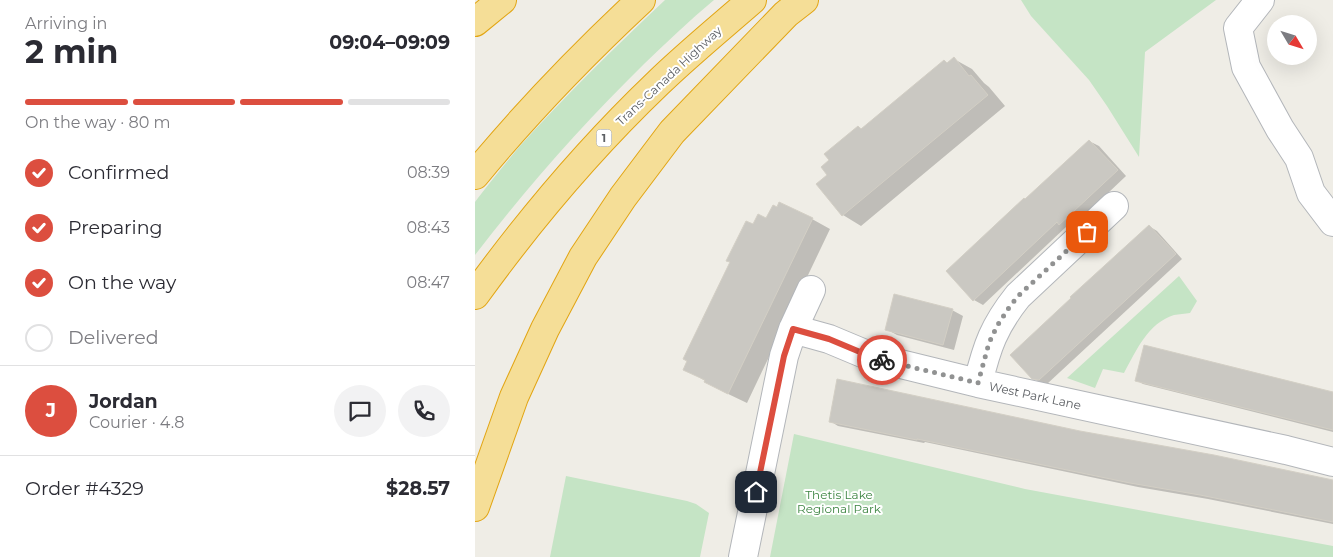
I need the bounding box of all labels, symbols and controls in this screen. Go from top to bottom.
text: Arriving in [25,14,107,33]
north arrow [1267,15,1317,65]
map controls [1267,15,1317,65]
street label: Trans-Canada Highway [613,23,725,128]
text: 09:04–09:09 [329,31,450,54]
text: 2 min [25,32,118,71]
text: On the way · 80 m [25,113,171,132]
road number: 1 [597,130,611,146]
icon: check [25,159,53,187]
text: Confirmed [68,161,169,184]
text: 08:39 [407,163,450,182]
pin [1066,211,1108,253]
icon: check [25,214,53,242]
text: Preparing [68,216,163,239]
text: 08:43 [406,218,450,237]
icon: bag [1073,218,1101,246]
icon: check [25,269,53,297]
text: On the way [68,271,176,294]
text: 08:47 [407,273,450,292]
text: Delivered [68,326,159,349]
courier [857,335,907,385]
icon: bike [868,346,896,374]
street label: West Park Lane [988,378,1083,413]
button: chat [334,385,386,437]
button: phone [398,385,450,437]
text: Jordan [89,390,158,413]
text: J [46,399,56,422]
text: Courier · 4.8 [89,413,185,432]
pin [735,471,777,513]
text: Order #4329 [25,477,144,500]
text: $28.57 [386,477,450,500]
icon: home [742,478,770,506]
park label: Thetis Lake Regional Park [797,487,882,516]

